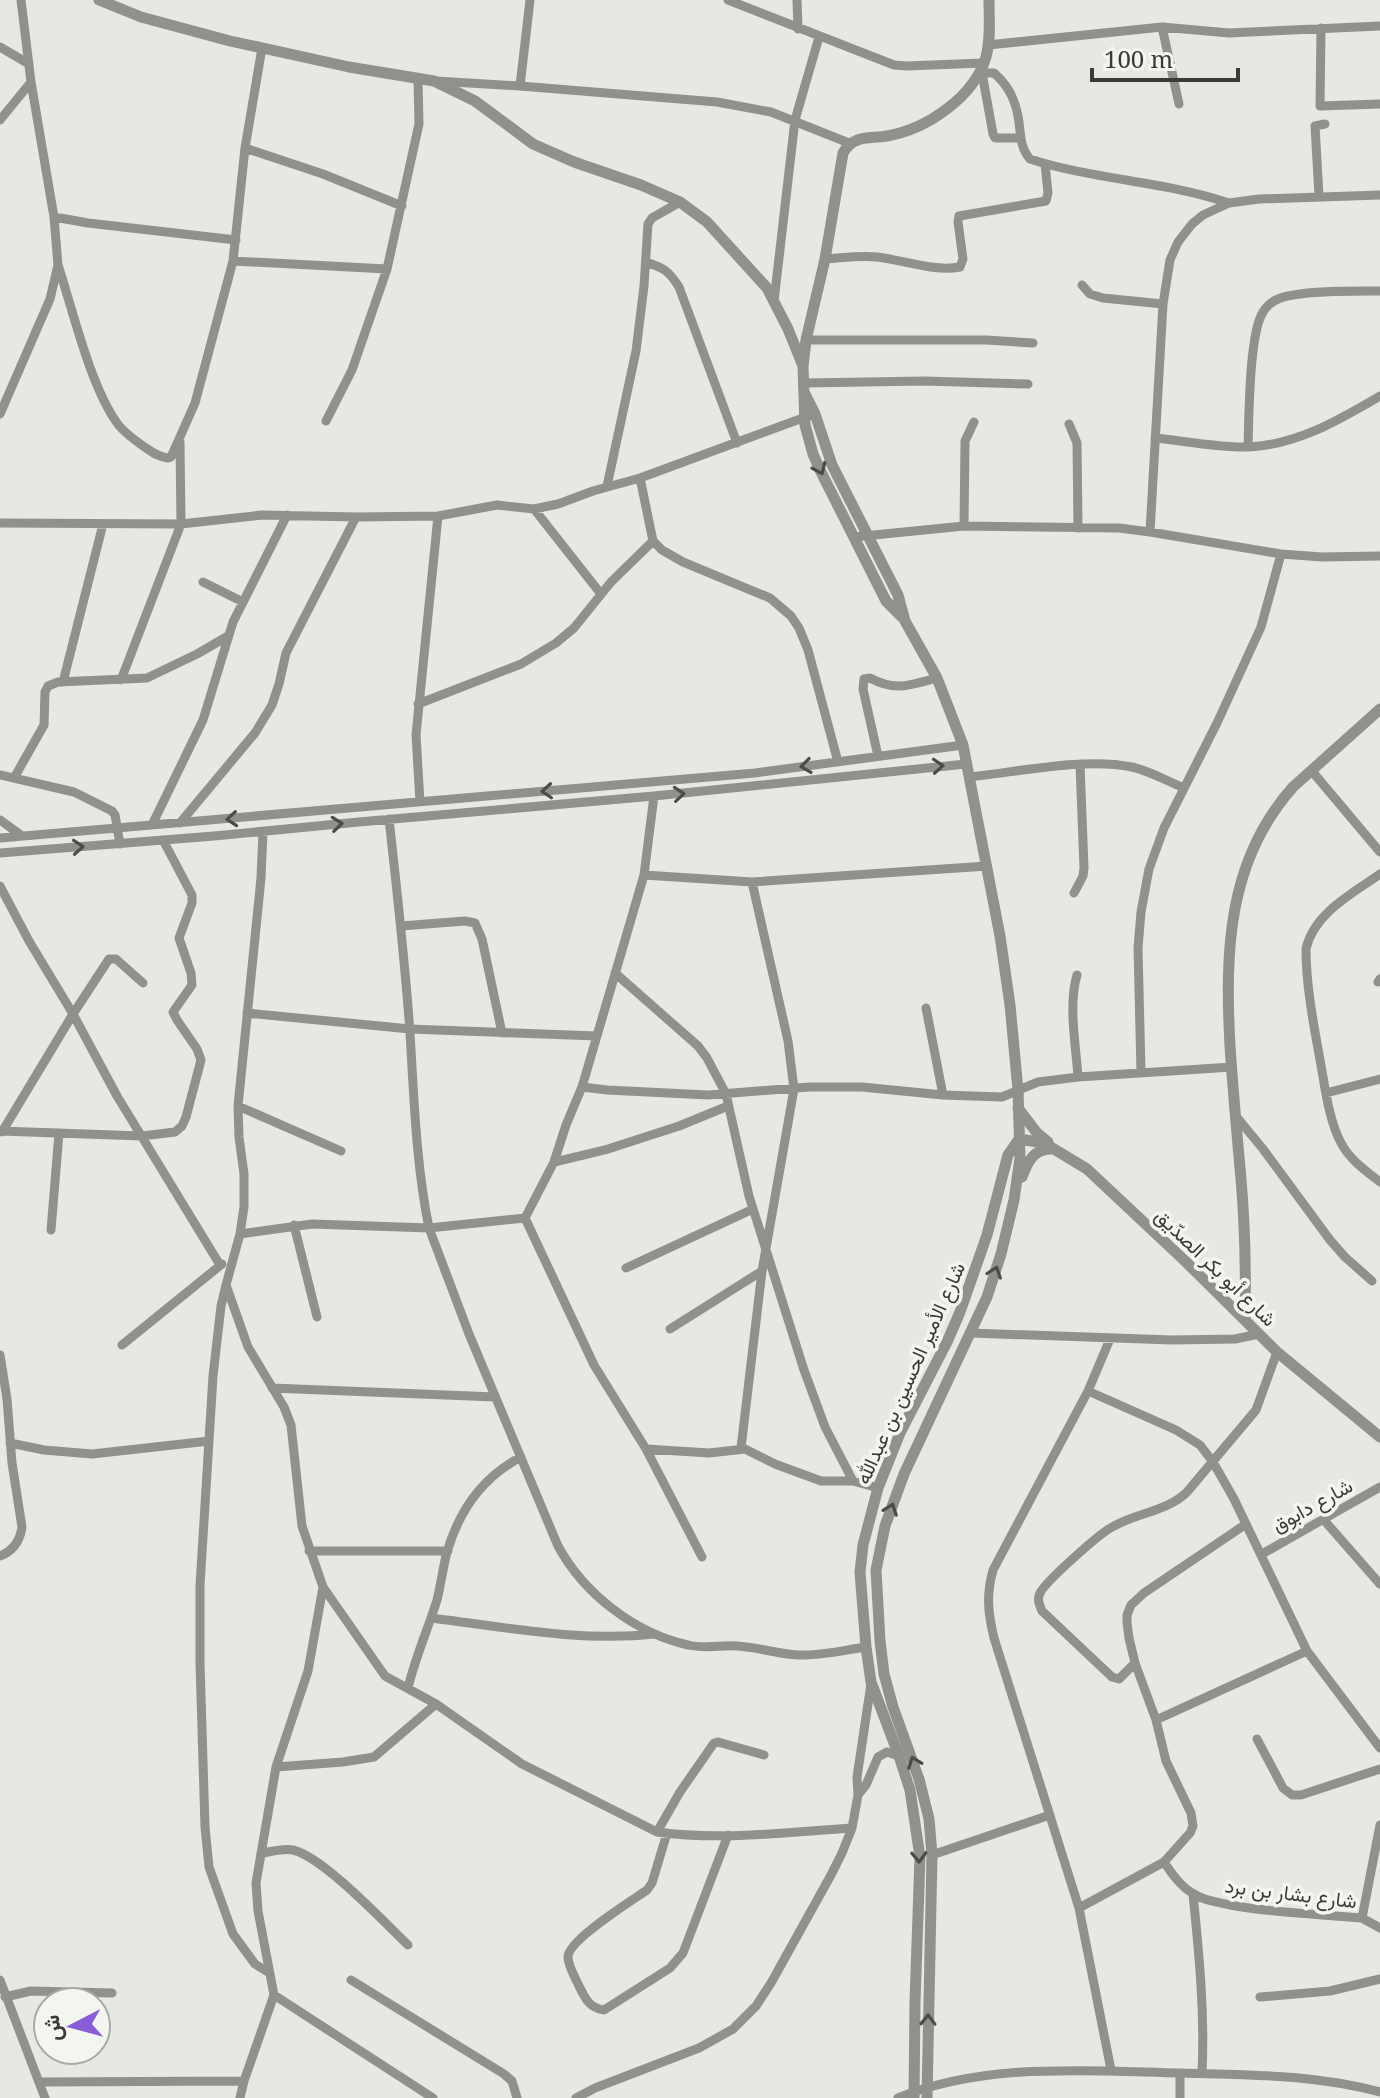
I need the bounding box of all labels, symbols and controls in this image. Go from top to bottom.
scale bar [1092,32,1238,82]
text: 100 m [1104,42,1173,75]
one-way arrow [810,461,826,475]
one-way arrow [799,758,812,775]
one-way arrow [932,758,945,775]
one-way arrow [540,782,553,799]
one-way arrow [673,786,686,803]
one-way arrow [225,810,238,827]
one-way arrow [331,816,344,833]
one-way arrow [72,839,85,856]
street label: شارع أبو بكر الصدّيق [1149,1202,1283,1333]
street label: شارع الأمير الحسين بن عبدالله [849,1258,972,1489]
one-way arrow [986,1265,1002,1279]
street label: شارع دابوق [1267,1472,1358,1539]
one-way arrow [881,1503,898,1517]
one-way arrow [907,1756,923,1770]
one-way arrow [910,1851,927,1864]
street label: شارع بشار بن برد [1223,1872,1358,1915]
north arrow [32,1986,112,2066]
text: ش [35,2013,67,2043]
one-way arrow [920,2013,937,2026]

